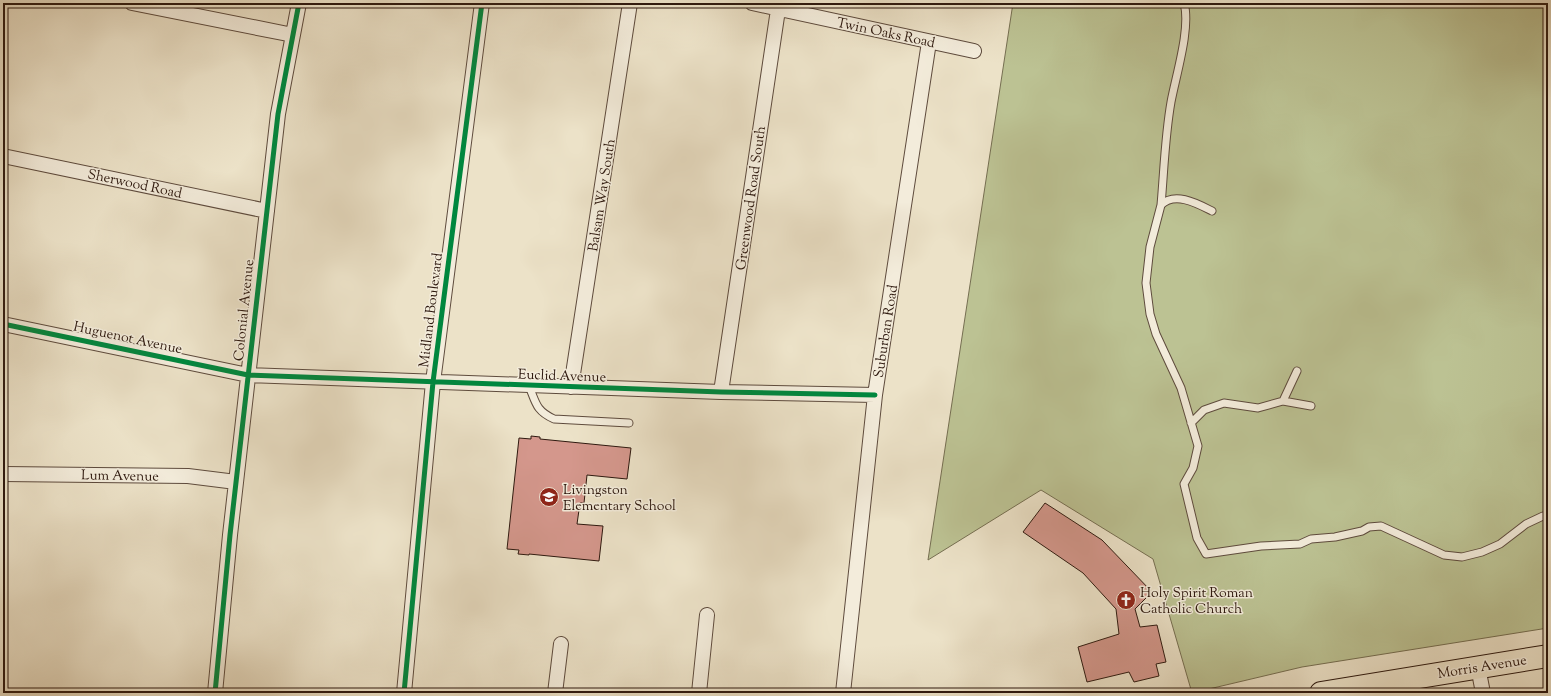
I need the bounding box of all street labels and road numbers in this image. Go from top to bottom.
street label: Twin Oaks Road [834,14,937,54]
street label: Greenwood Road South [732,125,772,272]
street label: Balsam Way South [584,138,622,253]
street label: Sherwood Road [86,165,184,205]
street label: Midland Boulevard [415,252,449,369]
street label: Colonial Avenue [230,258,260,362]
street label: Suburban Road [870,283,904,379]
street label: Huguenot Avenue [71,318,184,360]
street label: Euclid Avenue [517,365,606,389]
street label: Lum Avenue [81,466,159,488]
street label: Morris Avenue [1436,651,1528,685]

